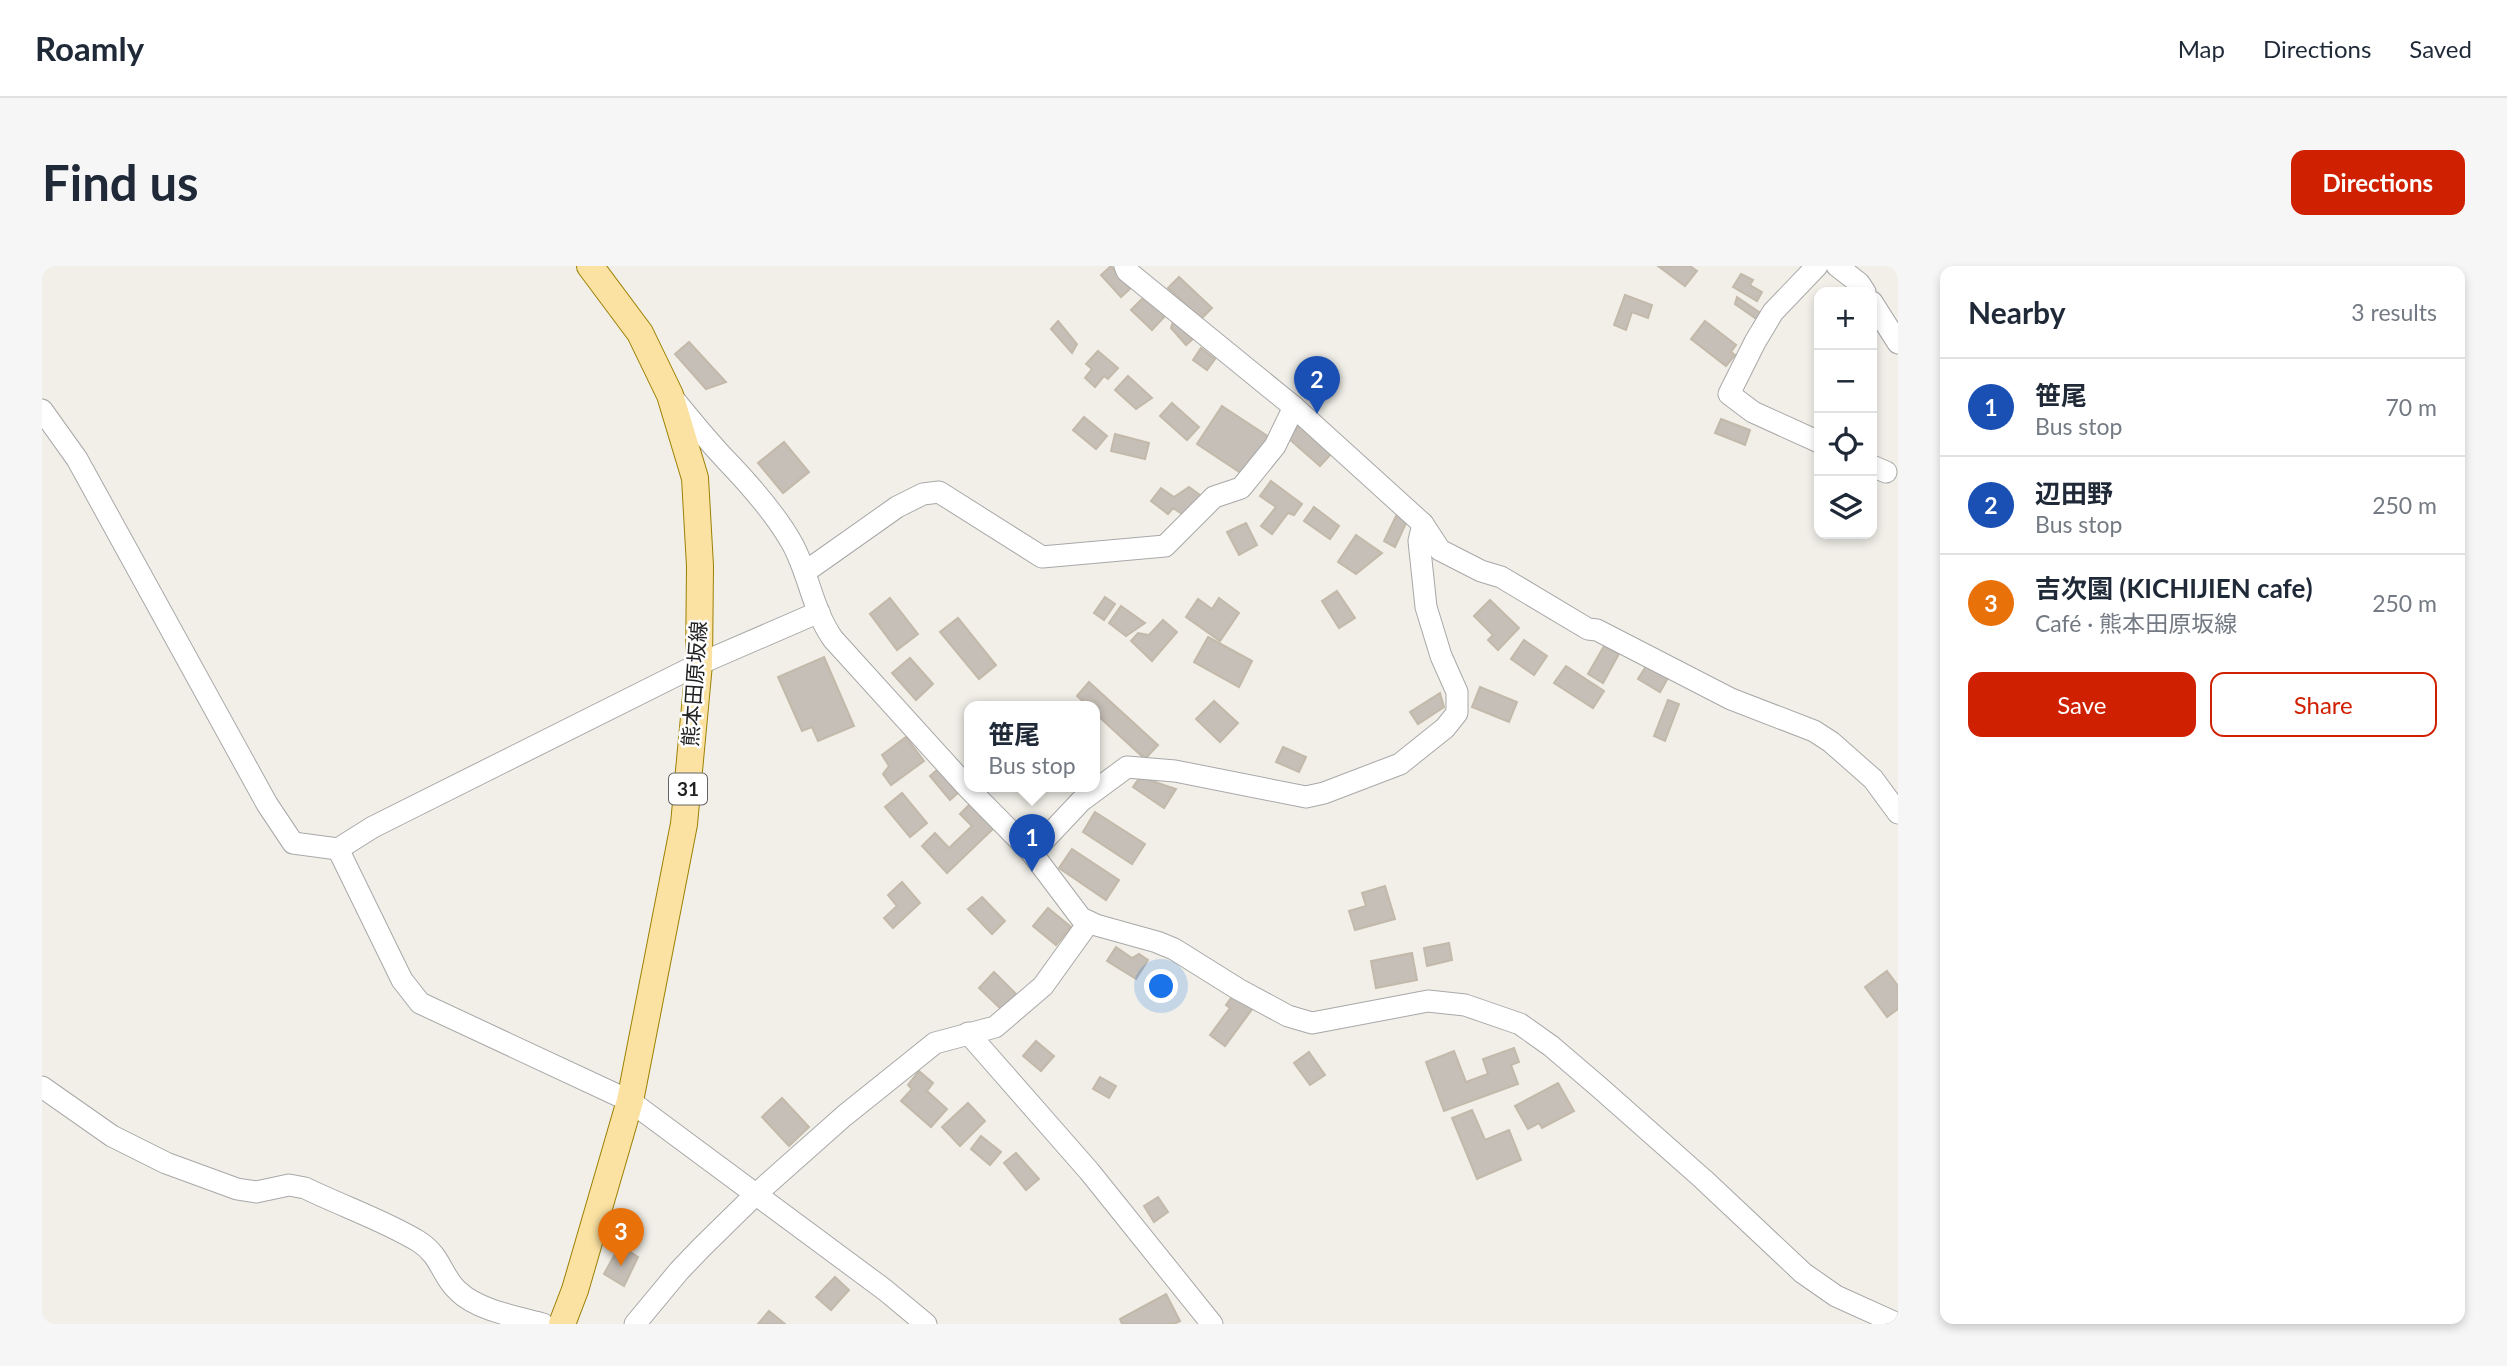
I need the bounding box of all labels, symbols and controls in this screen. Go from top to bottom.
text: Roamly [35,28,144,68]
text: Map [2178,34,2225,63]
text: Directions [2263,34,2371,63]
text: Saved [2409,34,2472,63]
button: Directions [2291,150,2465,215]
text: Find us [42,153,199,211]
map controls [1814,287,1877,539]
button: + [1814,287,1877,350]
text: Nearby [1968,294,2066,330]
text: 3 results [2351,298,2437,326]
button: − [1814,350,1877,413]
pin: 2 [1294,356,1340,414]
text: 笹尾 [2035,379,2087,411]
text: 1 [1984,393,1998,421]
text: 70 m [2386,393,2437,421]
text: Bus stop [2035,412,2122,440]
button: locate [1814,413,1877,476]
button: layers [1814,476,1877,539]
text: 辺田野 [2035,477,2113,509]
text: 2 [1984,491,1998,519]
text: 250 m [2372,491,2437,519]
text: Bus stop [2035,510,2122,538]
text: 吉次園 (KICHIJIEN cafe) [2035,572,2313,604]
text: 3 [1984,589,1998,617]
text: 250 m [2372,589,2437,617]
text: Café · 熊本田原坂線 [2035,609,2237,637]
street label: 熊本田原坂線 [677,620,710,748]
button: Save [1968,672,2196,737]
button: Share [2210,672,2437,737]
popup [964,701,1100,792]
text: 笹尾 [988,718,1040,750]
text: Bus stop [988,751,1076,779]
road number: 31 [669,774,707,804]
pin: 1 [1009,814,1055,872]
your location [1144,969,1178,1003]
pin: 3 [598,1208,644,1266]

